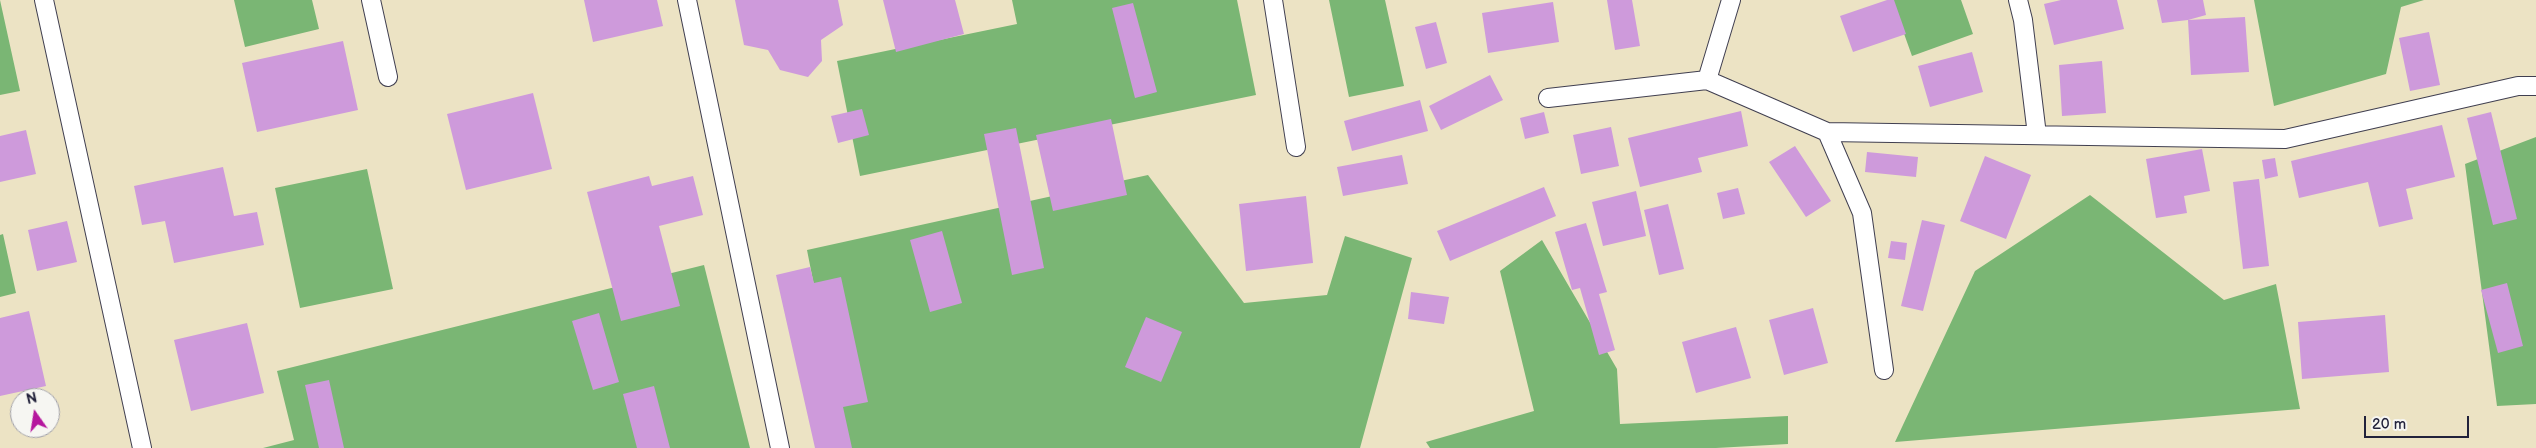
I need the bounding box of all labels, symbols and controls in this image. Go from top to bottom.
north arrow [10,388,60,438]
text: N [25,389,39,408]
scale bar [2366,406,2471,438]
text: 20 m [2372,415,2406,434]

